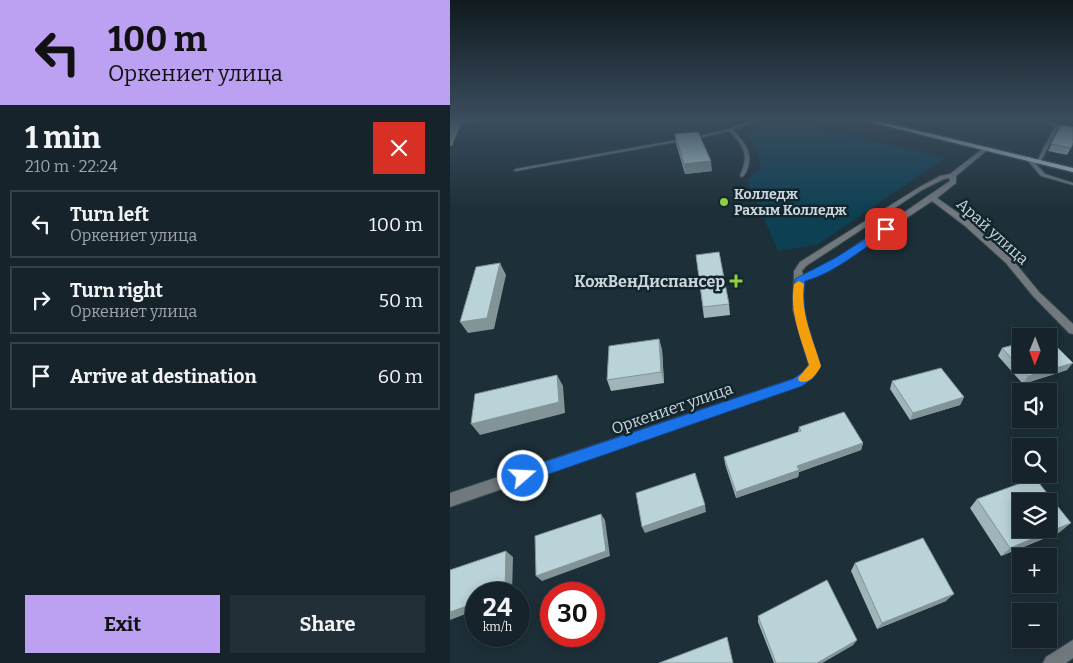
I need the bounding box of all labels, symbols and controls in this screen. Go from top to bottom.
text: 100 m [108,18,207,60]
icon: left [25,20,90,85]
text: Оркениет улица [108,60,283,87]
text: 1 min [25,120,101,156]
button: close [373,122,425,174]
text: 210 m · 22:24 [25,157,118,176]
place label: Колледж Рахым Колледж [734,186,847,219]
street label: Арай улица [953,194,1033,269]
marker: Колледж Рахым Колледж [718,196,730,208]
text: Turn left [70,203,149,226]
pin [865,208,907,250]
icon: left [27,210,55,238]
text: 100 m [369,213,423,236]
icon: arrive [872,215,900,243]
text: Оркениет улица [70,226,197,245]
place label: КожВенДиспансер [574,272,725,291]
marker: КожВенДиспансер [729,274,743,288]
text: Turn right [70,279,163,302]
icon: right [27,286,55,314]
text: 50 m [379,289,423,312]
text: Оркениет улица [70,302,197,321]
north arrow [1012,328,1058,372]
map controls [1012,328,1057,648]
icon: arrive [27,362,55,390]
text: Arrive at destination [70,365,257,388]
text: 60 m [378,365,423,388]
street label: Оркениет улица [609,379,736,438]
button: sound [1012,383,1057,428]
button: search [1012,438,1057,483]
position arrow [496,449,548,501]
button: layers [1012,493,1057,538]
button: + [1012,548,1057,593]
speed limit sign: 30 [540,582,605,647]
text: 24 [483,593,512,623]
button: Exit [25,595,220,653]
button: Share [230,595,425,653]
button: − [1012,603,1057,648]
text: km/h [483,620,512,634]

